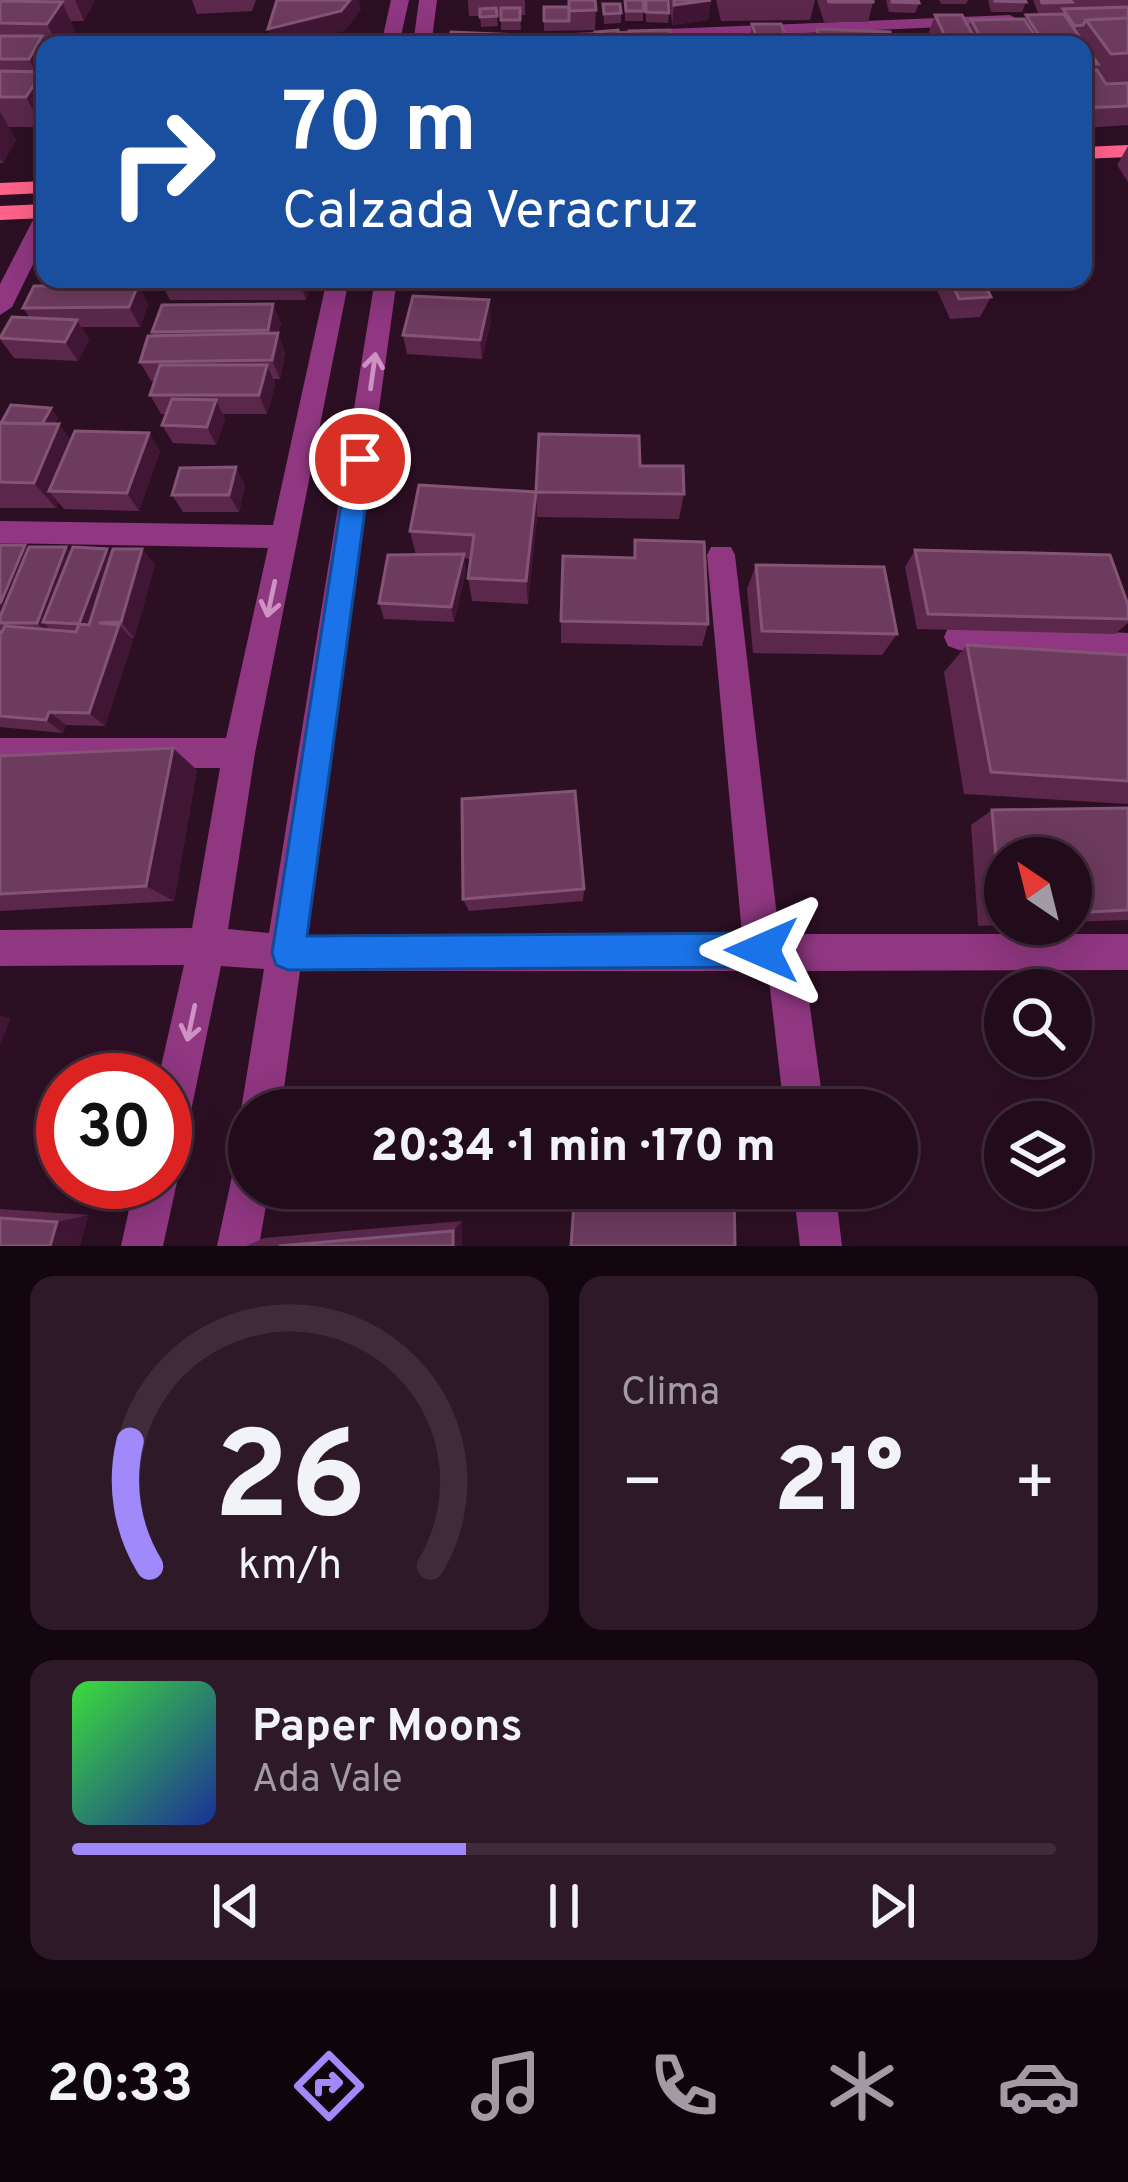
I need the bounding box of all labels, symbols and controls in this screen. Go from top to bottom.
text: 70 m [282,75,477,181]
icon: right [84,84,240,240]
text: Calzada Veracruz [282,179,699,248]
one-way arrow [362,353,385,392]
pin [309,408,411,510]
icon: arrive [327,426,393,492]
one-way arrow [259,579,281,618]
north arrow [984,837,1092,945]
map controls [984,837,1092,1209]
position arrow [699,887,825,1013]
button: search [984,969,1092,1077]
one-way arrow [178,1004,201,1042]
speed limit sign: 30 [36,1053,192,1209]
button: layers [984,1101,1092,1209]
text: 20:34 · 1 min · 170 m [371,1120,775,1177]
text: Clima [621,1370,720,1419]
text: 26 [213,1405,366,1563]
text: 21° [774,1430,903,1543]
text: − [621,1445,664,1528]
text: + [1013,1445,1056,1528]
text: km/h [237,1540,342,1594]
text: Paper Moons [252,1700,523,1757]
text: Ada Vale [252,1757,403,1806]
icon: previous [203,1873,269,1939]
icon: pause [531,1873,597,1939]
icon: next [859,1873,925,1939]
icon: directions [287,2044,371,2128]
icon: music [464,2044,548,2128]
icon: phone [642,2044,726,2128]
icon: climate [820,2044,904,2128]
icon: car [997,2044,1081,2128]
text: 20:33 [47,2052,193,2121]

